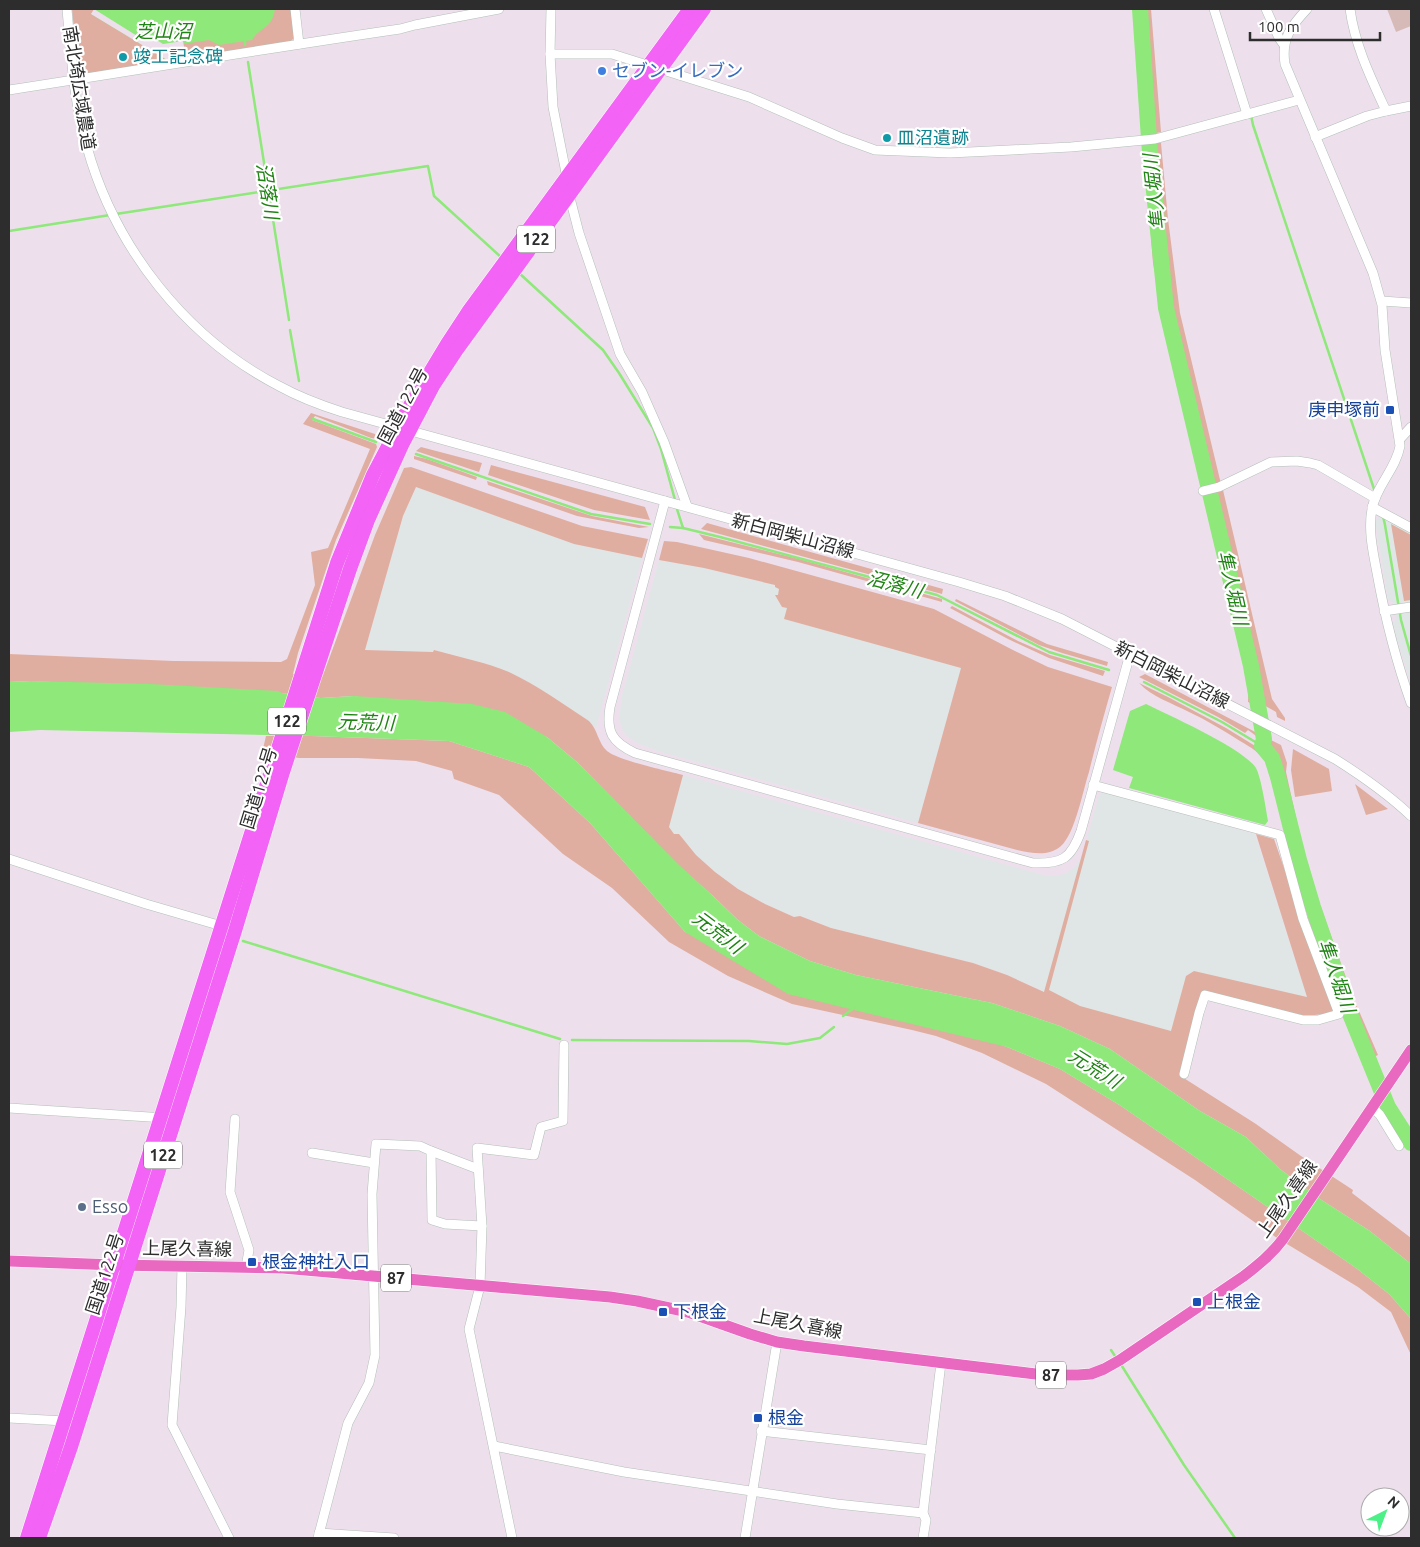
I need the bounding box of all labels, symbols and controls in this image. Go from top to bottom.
scale bar [1250,10,1380,42]
text: 100 m [1258,18,1300,35]
water label: 芝山沼 [134,20,194,42]
street label: 南北埼広域農道 [60,24,100,152]
place label: 竣工記念碑 [133,46,223,66]
marker: 竣工記念碑 [117,51,129,63]
place label: セブン-イレブン [612,60,743,80]
marker: セブン-イレブン [596,65,608,77]
place label: 皿沼遺跡 [897,127,969,147]
marker: 皿沼遺跡 [881,132,893,144]
water label: 隼人堀川 [1139,151,1169,231]
water label: 沼落川 [253,161,284,223]
road number: 122 [517,225,555,252]
street label: 国道122号 [373,364,431,448]
place label: 庚申塚前 [1308,399,1380,419]
marker: 庚申塚前 [1384,404,1396,416]
street label: 新白岡柴山沼線 [730,509,857,561]
water label: 隼人堀川 [1214,548,1253,629]
water label: 沼落川 [865,566,927,603]
street label: 新白岡柴山沼線 [1112,637,1233,712]
road number: 122 [268,708,306,734]
water label: 元荒川 [337,710,397,734]
street label: 国道122号 [236,744,280,831]
water label: 元荒川 [689,906,749,959]
water label: 隼人堀川 [1314,936,1360,1017]
water label: 元荒川 [1065,1044,1127,1093]
road number: 122 [144,1142,182,1168]
street label: 上尾久喜線 [1252,1156,1320,1241]
place label: Esso [92,1196,128,1216]
marker: Esso [76,1201,88,1213]
street label: 国道122号 [81,1230,127,1317]
street label: 上尾久喜線 [142,1237,232,1259]
place label: 根金神社入口 [262,1251,370,1271]
marker: 根金神社入口 [246,1256,258,1268]
road number: 87 [381,1264,411,1292]
place label: 上根金 [1207,1291,1261,1311]
marker: 上根金 [1191,1296,1203,1308]
place label: 下根金 [673,1301,727,1321]
street label: 上尾久喜線 [752,1305,844,1341]
marker: 下根金 [657,1306,669,1318]
road number: 87 [1036,1362,1066,1388]
place label: 根金 [768,1407,804,1427]
marker: 根金 [752,1412,764,1424]
north arrow [1360,1487,1410,1537]
text: N [1384,1493,1403,1512]

